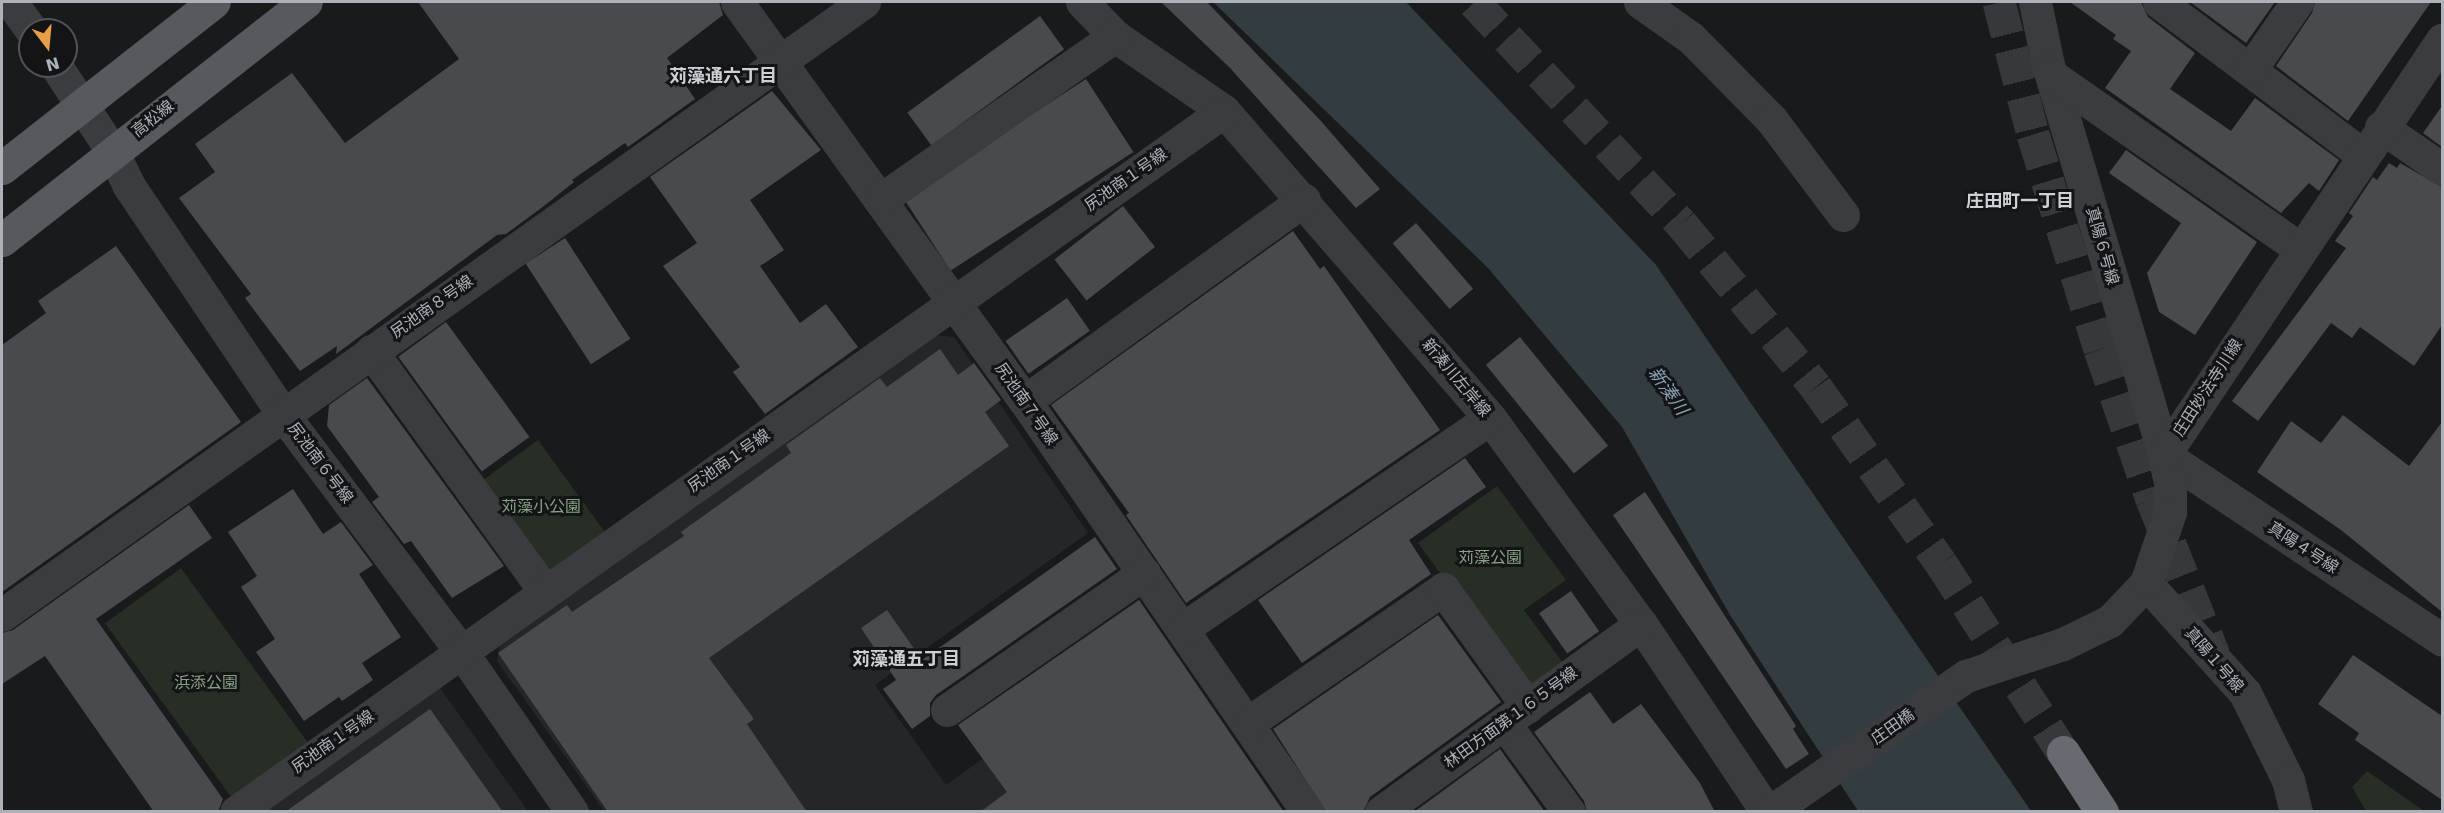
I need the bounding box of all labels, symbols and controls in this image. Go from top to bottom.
north arrow [18,18,78,78]
text: N [44,53,62,75]
district label: 苅藻通六丁目 [669,65,777,87]
street label: 高松線 [128,97,178,141]
street label: 尻池南１号線 [1081,145,1171,215]
district label: 庄田町一丁目 [1966,190,2074,212]
street label: 真陽６号線 [2082,205,2122,287]
street label: 尻池南８号線 [387,272,477,342]
street label: 新湊川左岸線 [1418,335,1494,421]
street label: 庄田妙法寺川線 [2169,336,2247,440]
street label: 尻池南７号線 [991,359,1061,449]
water label: 新湊川 [1644,363,1692,419]
street label: 尻池南６号線 [283,419,357,507]
street label: 尻池南１号線 [684,426,774,496]
park label: 苅藻小公園 [501,497,581,517]
street label: 真陽４号線 [2264,518,2342,578]
park label: 苅藻公園 [1458,548,1522,568]
street label: 真陽１号線 [2181,624,2247,696]
district label: 苅藻通五丁目 [852,648,960,670]
street label: 林田方面第１６５号線 [1441,663,1581,773]
park label: 浜添公園 [174,673,238,693]
street label: 庄田橋 [1868,705,1918,749]
street label: 尻池南１号線 [288,707,378,777]

